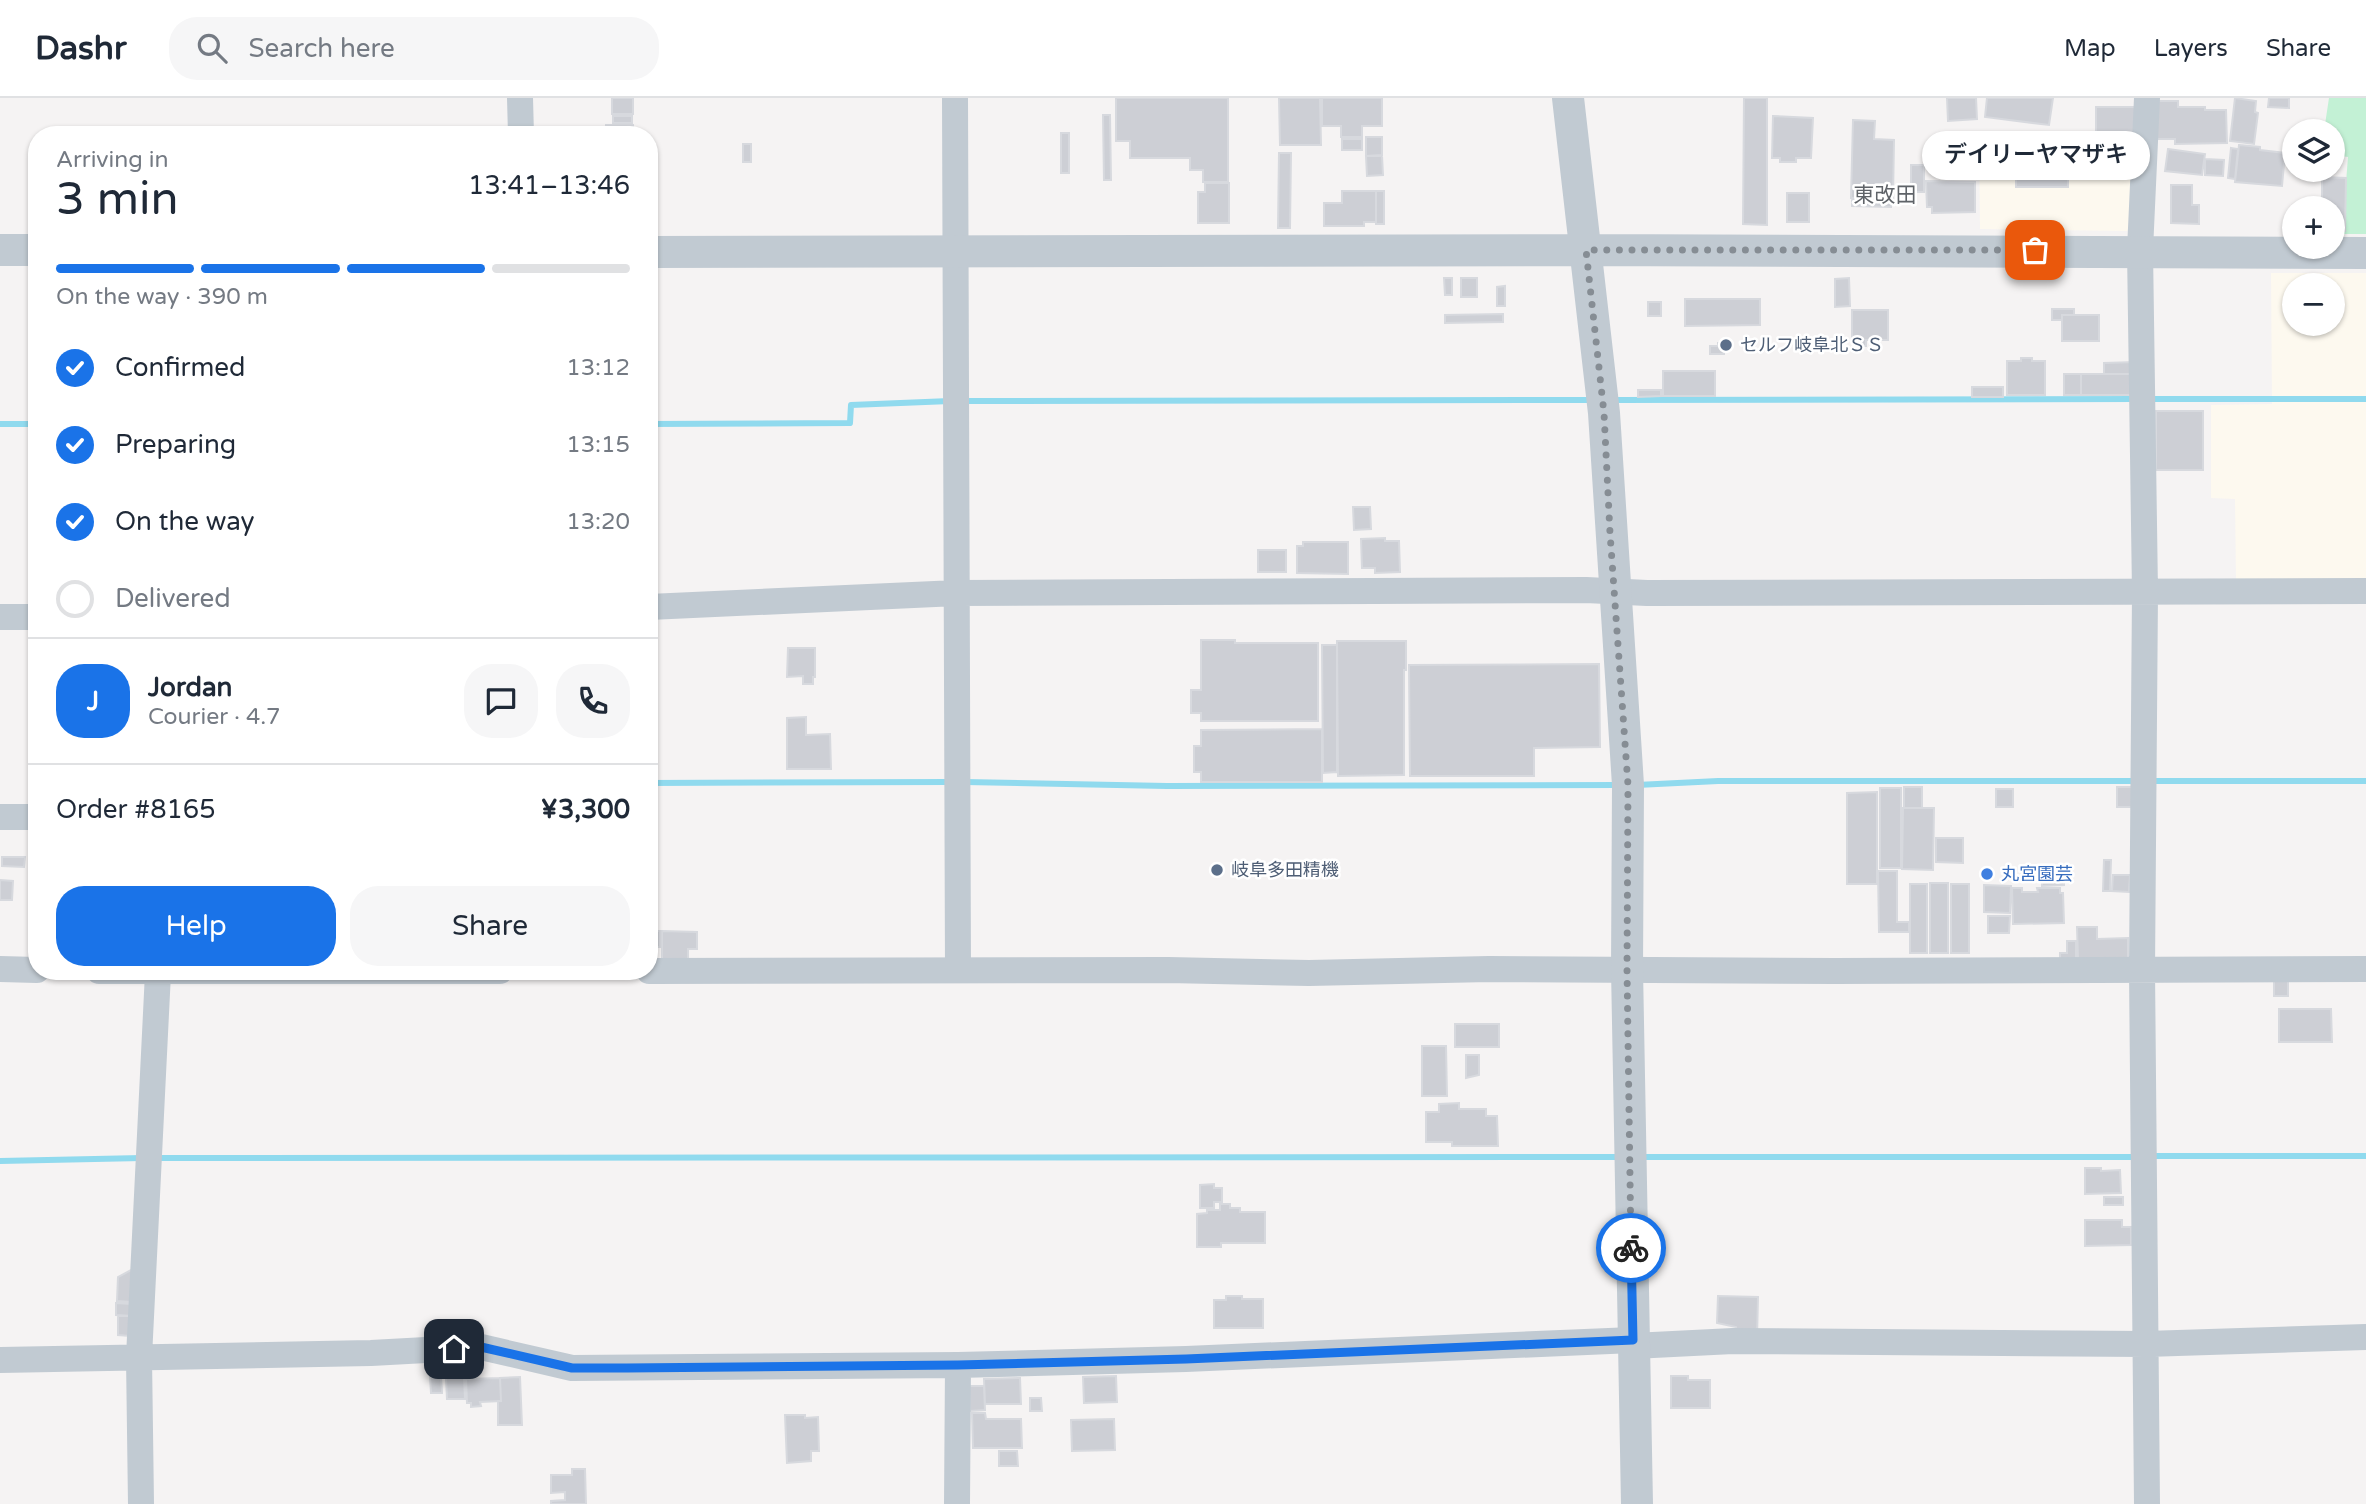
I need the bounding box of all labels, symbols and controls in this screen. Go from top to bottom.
search box [169,17,659,80]
text: Dashr [35,29,127,68]
icon: search [193,29,231,67]
text: Search here [249,33,395,64]
text: Map [2064,34,2116,63]
text: Layers [2154,34,2228,63]
text: Share [2266,34,2331,63]
map controls [2282,119,2345,336]
button: layers [2282,119,2345,182]
callout: デイリーヤマザキ [1921,131,2149,180]
text: デイリーヤマザキ [1944,141,2128,169]
text: Arriving in [56,146,169,174]
text: 13:41–13:46 [468,170,630,201]
text: 3 min [56,172,179,227]
district label: 東改田 [1854,183,1917,208]
button: + [2282,196,2345,259]
pin [2005,220,2065,280]
icon: bag [2016,231,2054,269]
button: − [2282,273,2345,336]
text: On the way · 390 m [56,283,268,311]
place label: セルフ岐阜北ＳＳ [1740,334,1884,356]
marker: セルフ岐阜北ＳＳ [1718,337,1734,353]
icon: check [56,349,94,387]
text: Confirmed [115,352,245,383]
text: 13:12 [566,354,630,382]
icon: check [56,426,94,464]
text: Preparing [115,429,236,460]
text: 13:15 [566,431,630,459]
icon: check [56,503,94,541]
text: On the way [115,506,255,537]
text: 13:20 [566,508,630,536]
text: Delivered [115,583,231,614]
button: chat [464,664,538,738]
button: phone [556,664,630,738]
text: Jordan [148,672,232,703]
text: J [87,686,99,717]
text: Courier · 4.7 [148,703,281,731]
text: Order #8165 [56,794,216,825]
text: ¥3,300 [541,794,630,825]
place label: 岐阜多田精機 [1231,859,1339,881]
marker: 岐阜多田精機 [1209,862,1225,878]
place label: 丸宮園芸 [2001,863,2073,885]
marker: 丸宮園芸 [1979,866,1995,882]
button: Help [56,886,336,966]
button: Share [350,886,630,966]
courier [1596,1213,1666,1283]
icon: bike [1612,1229,1650,1267]
pin [424,1319,484,1379]
icon: home [435,1330,473,1368]

